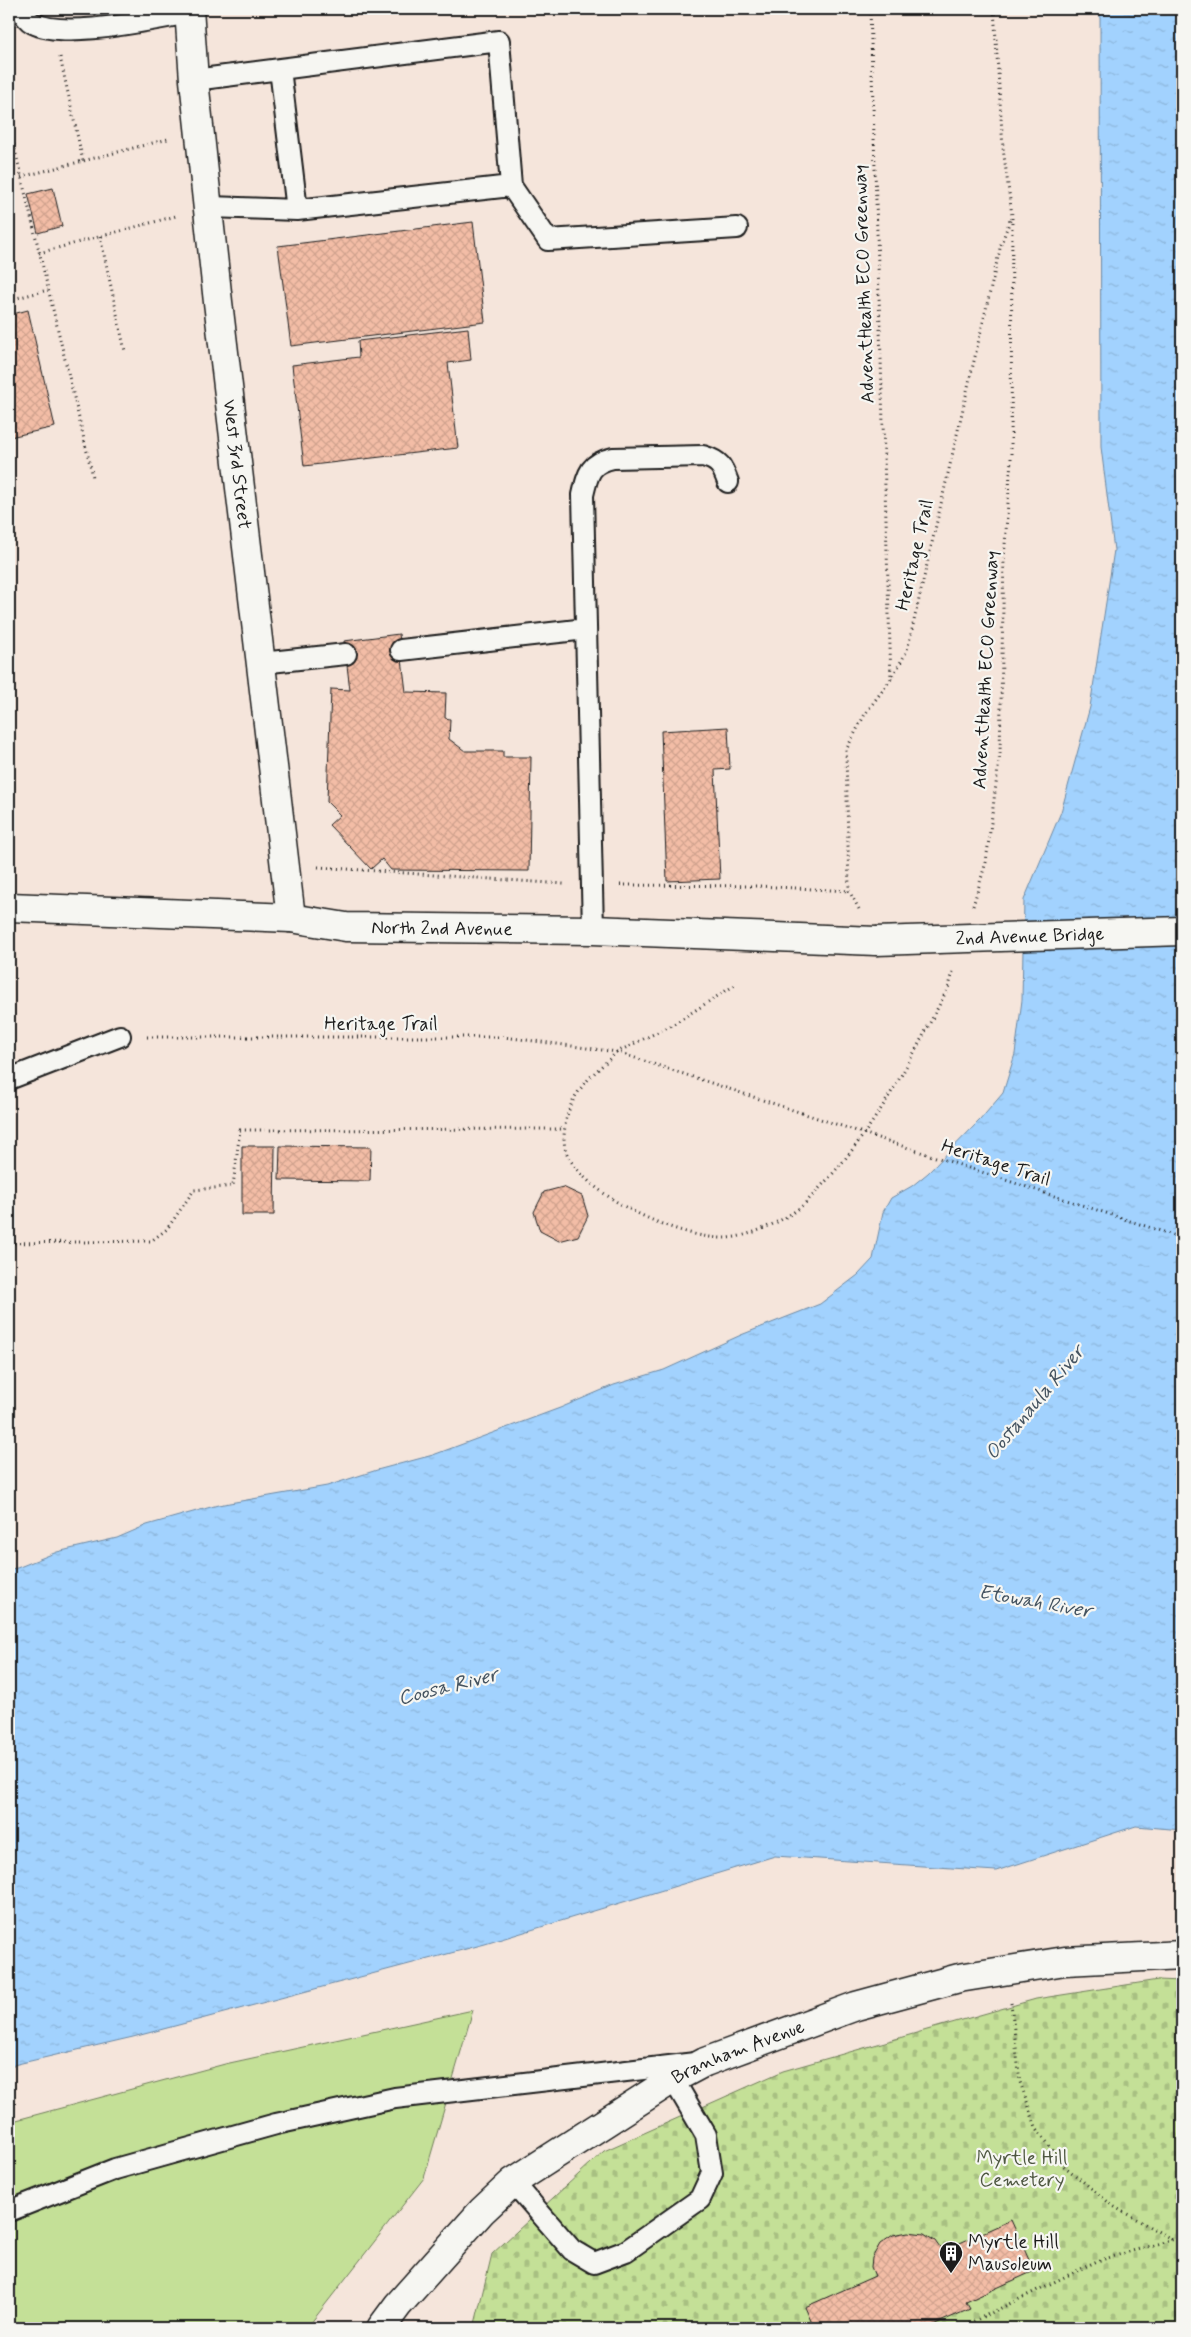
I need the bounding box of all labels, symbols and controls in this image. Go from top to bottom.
street label: AdventHealth ECO Greenway [847,164,881,404]
street label: West 3rd Street [217,398,257,531]
street label: Heritage Trail [890,497,941,613]
street label: AdventHealth ECO Greenway [967,550,1005,790]
street label: North 2nd Avenue [371,915,513,942]
street label: 2nd Avenue Bridge [955,921,1105,951]
street label: Heritage Trail [324,1012,438,1038]
street label: Heritage Trail [938,1134,1054,1193]
water label: Oostanaula River [979,1338,1093,1466]
water label: Etowah River [976,1579,1096,1626]
water label: Coosa River [395,1661,503,1712]
street label: Branham Avenue [667,2014,808,2090]
park label: Myrtle Hill Cemetery [977,2146,1068,2193]
place label: Myrtle Hill Mausoleum [968,2230,1059,2277]
building icon: Myrtle Hill Mausoleum [938,2240,964,2274]

